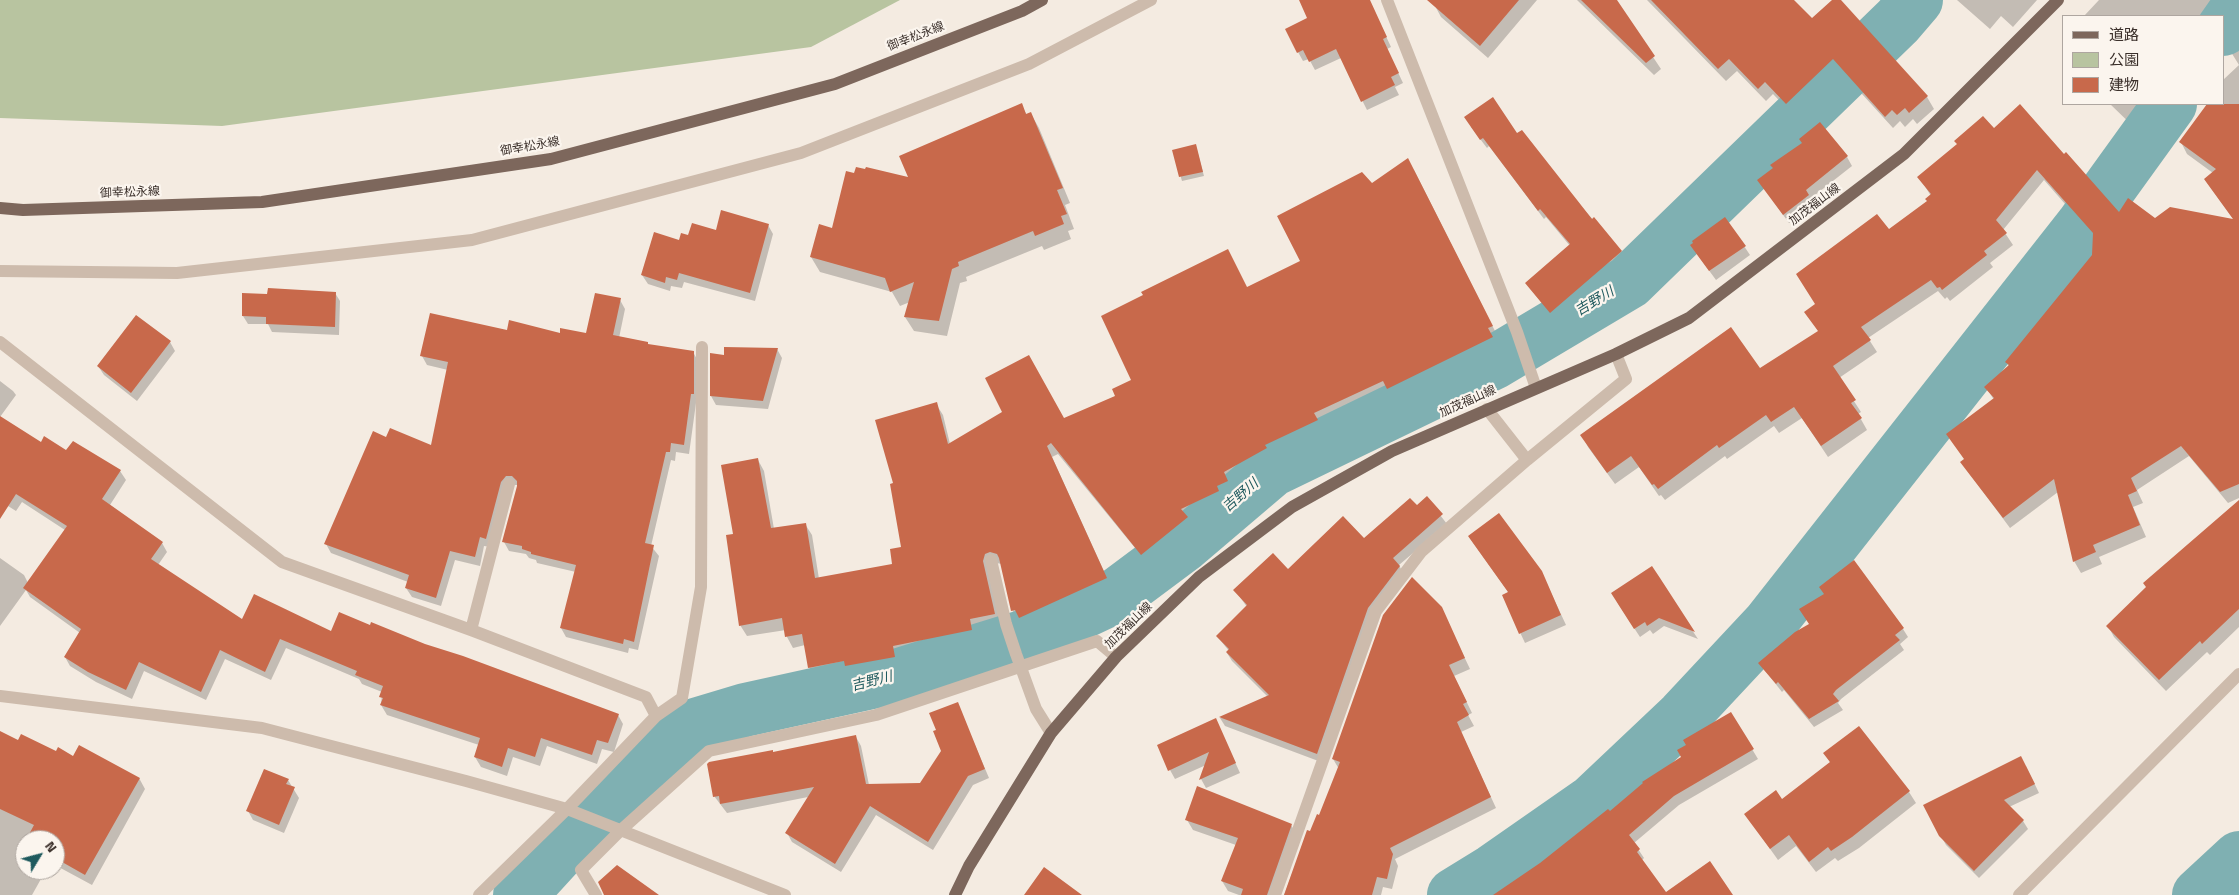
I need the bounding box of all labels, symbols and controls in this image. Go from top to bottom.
legend [2062,15,2224,105]
street label: 御幸松永線 [885,20,947,54]
text: 道路 [2109,23,2139,46]
text: 公園 [2109,48,2139,71]
text: 建物 [2109,73,2139,96]
street label: 御幸松永線 [499,135,561,159]
street label: 加茂福山線 [1787,181,1843,229]
street label: 御幸松永線 [100,185,160,201]
water label: 吉野川 [1573,284,1617,320]
street label: 加茂福山線 [1438,383,1498,421]
water label: 吉野川 [1220,476,1262,516]
street label: 加茂福山線 [1102,600,1156,652]
water label: 吉野川 [850,669,894,695]
north arrow [15,830,65,880]
text: N [40,836,63,856]

